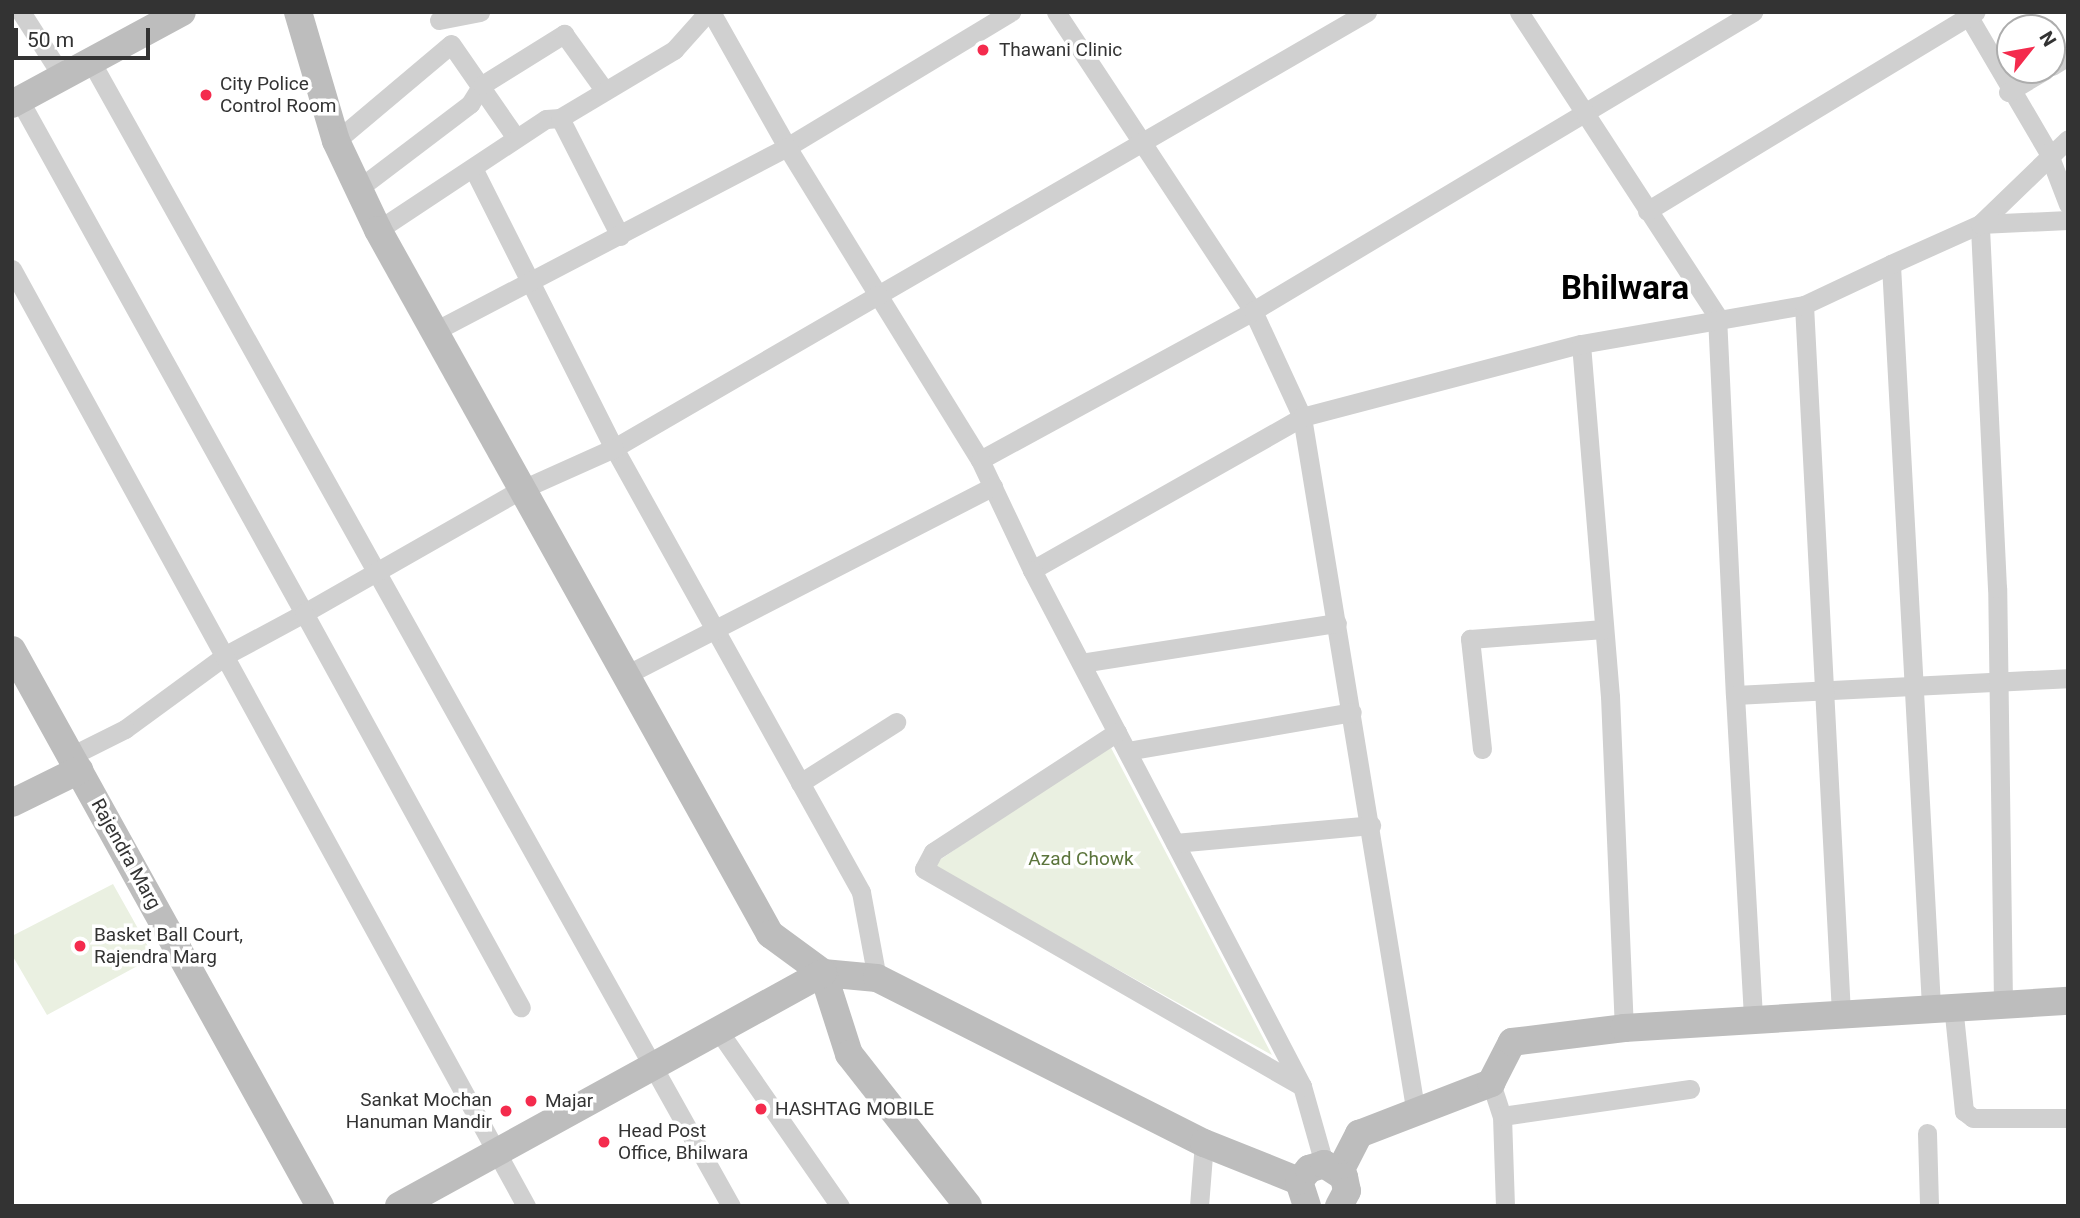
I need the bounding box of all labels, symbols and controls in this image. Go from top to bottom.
scale bar [18,14,154,58]
north arrow [1996,14,2066,84]
text: N [2034,27,2061,51]
text: 50 m [27,28,74,52]
place label: Thawani Clinic [999,39,1122,61]
marker: Thawani Clinic [973,40,993,60]
place label: City Police Control Room [220,73,336,117]
marker: City Police Control Room [198,87,214,103]
district label: Bhilwara [1561,268,1689,308]
street label: Rajendra Marg [86,795,166,913]
park label: Azad Chowk [1028,848,1134,870]
place label: Basket Ball Court, Rajendra Marg [94,924,243,968]
marker: Basket Ball Court, Rajendra Marg [72,938,88,954]
place label: Sankat Mochan Hanuman Mandir [346,1089,492,1133]
place label: Majar [545,1090,593,1112]
marker: Majar [523,1093,539,1109]
place label: HASHTAG MOBILE [775,1098,934,1120]
marker: HASHTAG MOBILE [753,1101,769,1117]
marker: Sankat Mochan Hanuman Mandir [498,1103,514,1119]
place label: Head Post Office, Bhilwara [618,1120,748,1164]
marker: Head Post Office, Bhilwara [596,1134,612,1150]

